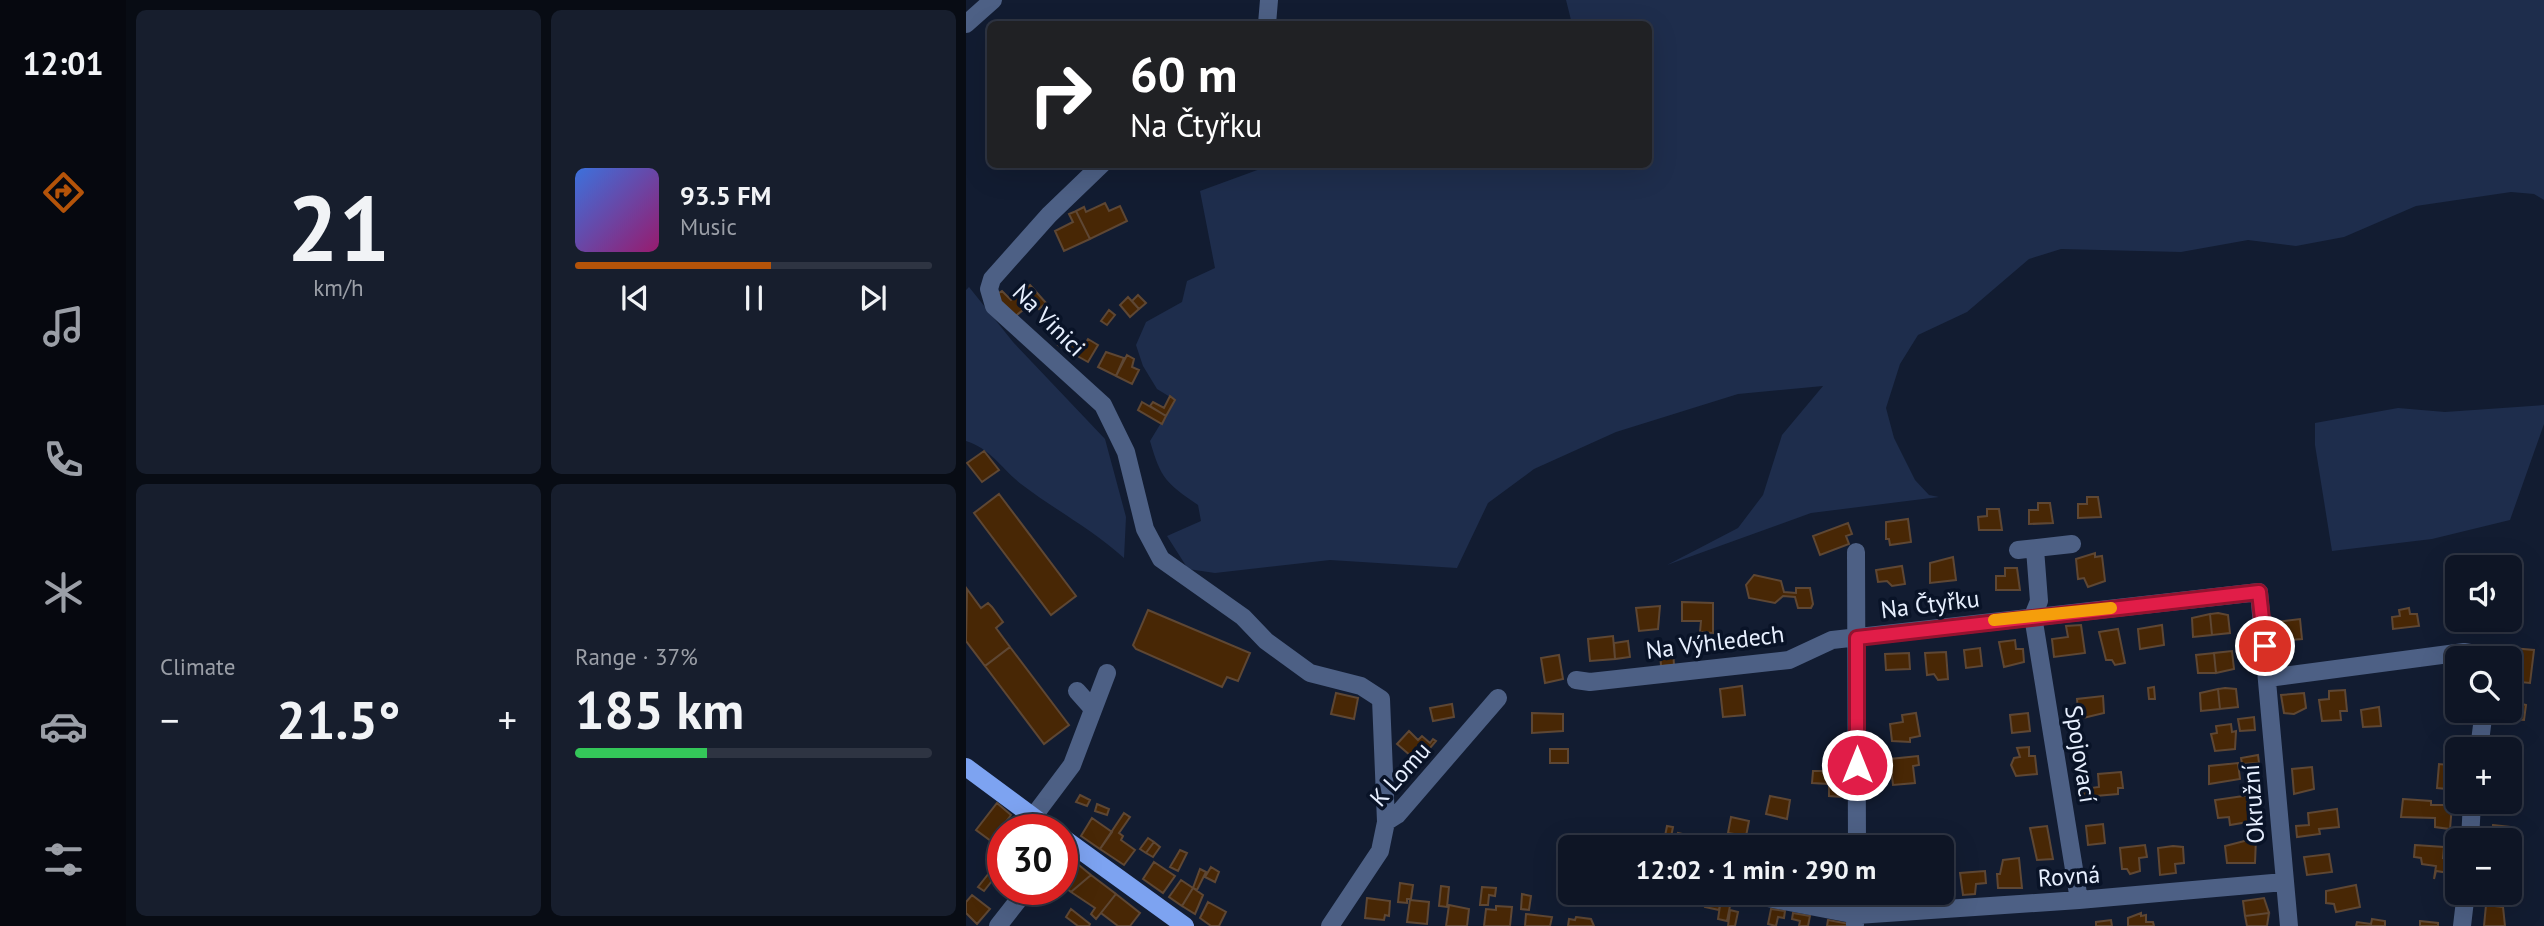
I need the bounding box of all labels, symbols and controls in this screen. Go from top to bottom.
text: 12:01 [22,42,104,84]
text: 60 m [1130,42,1237,106]
icon: right [1015,49,1106,140]
text: Na Čtyřku [1130,104,1262,146]
icon: directions [39,168,88,217]
text: 21 [287,168,390,286]
text: 93.5 FM [680,179,771,212]
text: Music [680,212,737,241]
text: km/h [313,273,364,302]
street label: Na Vinici [1006,277,1092,363]
icon: previous [616,279,654,317]
icon: pause [735,279,773,317]
icon: next [854,279,892,317]
icon: music [39,302,88,351]
icon: phone [39,435,88,484]
map controls [2445,555,2522,905]
button: sound [2445,555,2522,632]
icon: climate [39,568,88,617]
street label: Na Čtyřku [1879,583,1981,625]
pin [2235,616,2295,676]
street label: Na Výhledech [1644,618,1786,666]
icon: arrive [2246,627,2284,665]
text: Range · 37% [575,642,698,671]
button: search [2445,646,2522,723]
text: Climate [160,652,235,681]
text: 185 km [575,676,744,743]
text: 21.5° [277,686,400,753]
text: − [160,695,179,744]
text: + [498,695,517,744]
icon: car [39,702,88,751]
street label: Spojovací [2058,703,2104,805]
position arrow [1820,728,1894,802]
street label: K Lomu [1363,735,1437,813]
button: + [2445,737,2522,814]
street label: Okružní [2235,763,2271,845]
speed limit sign: 30 [987,814,1078,905]
button: − [2445,828,2522,905]
icon: filters [39,835,88,884]
text: 12:02 · 1 min · 290 m [1636,853,1876,886]
street label: Rovná [2037,858,2101,894]

